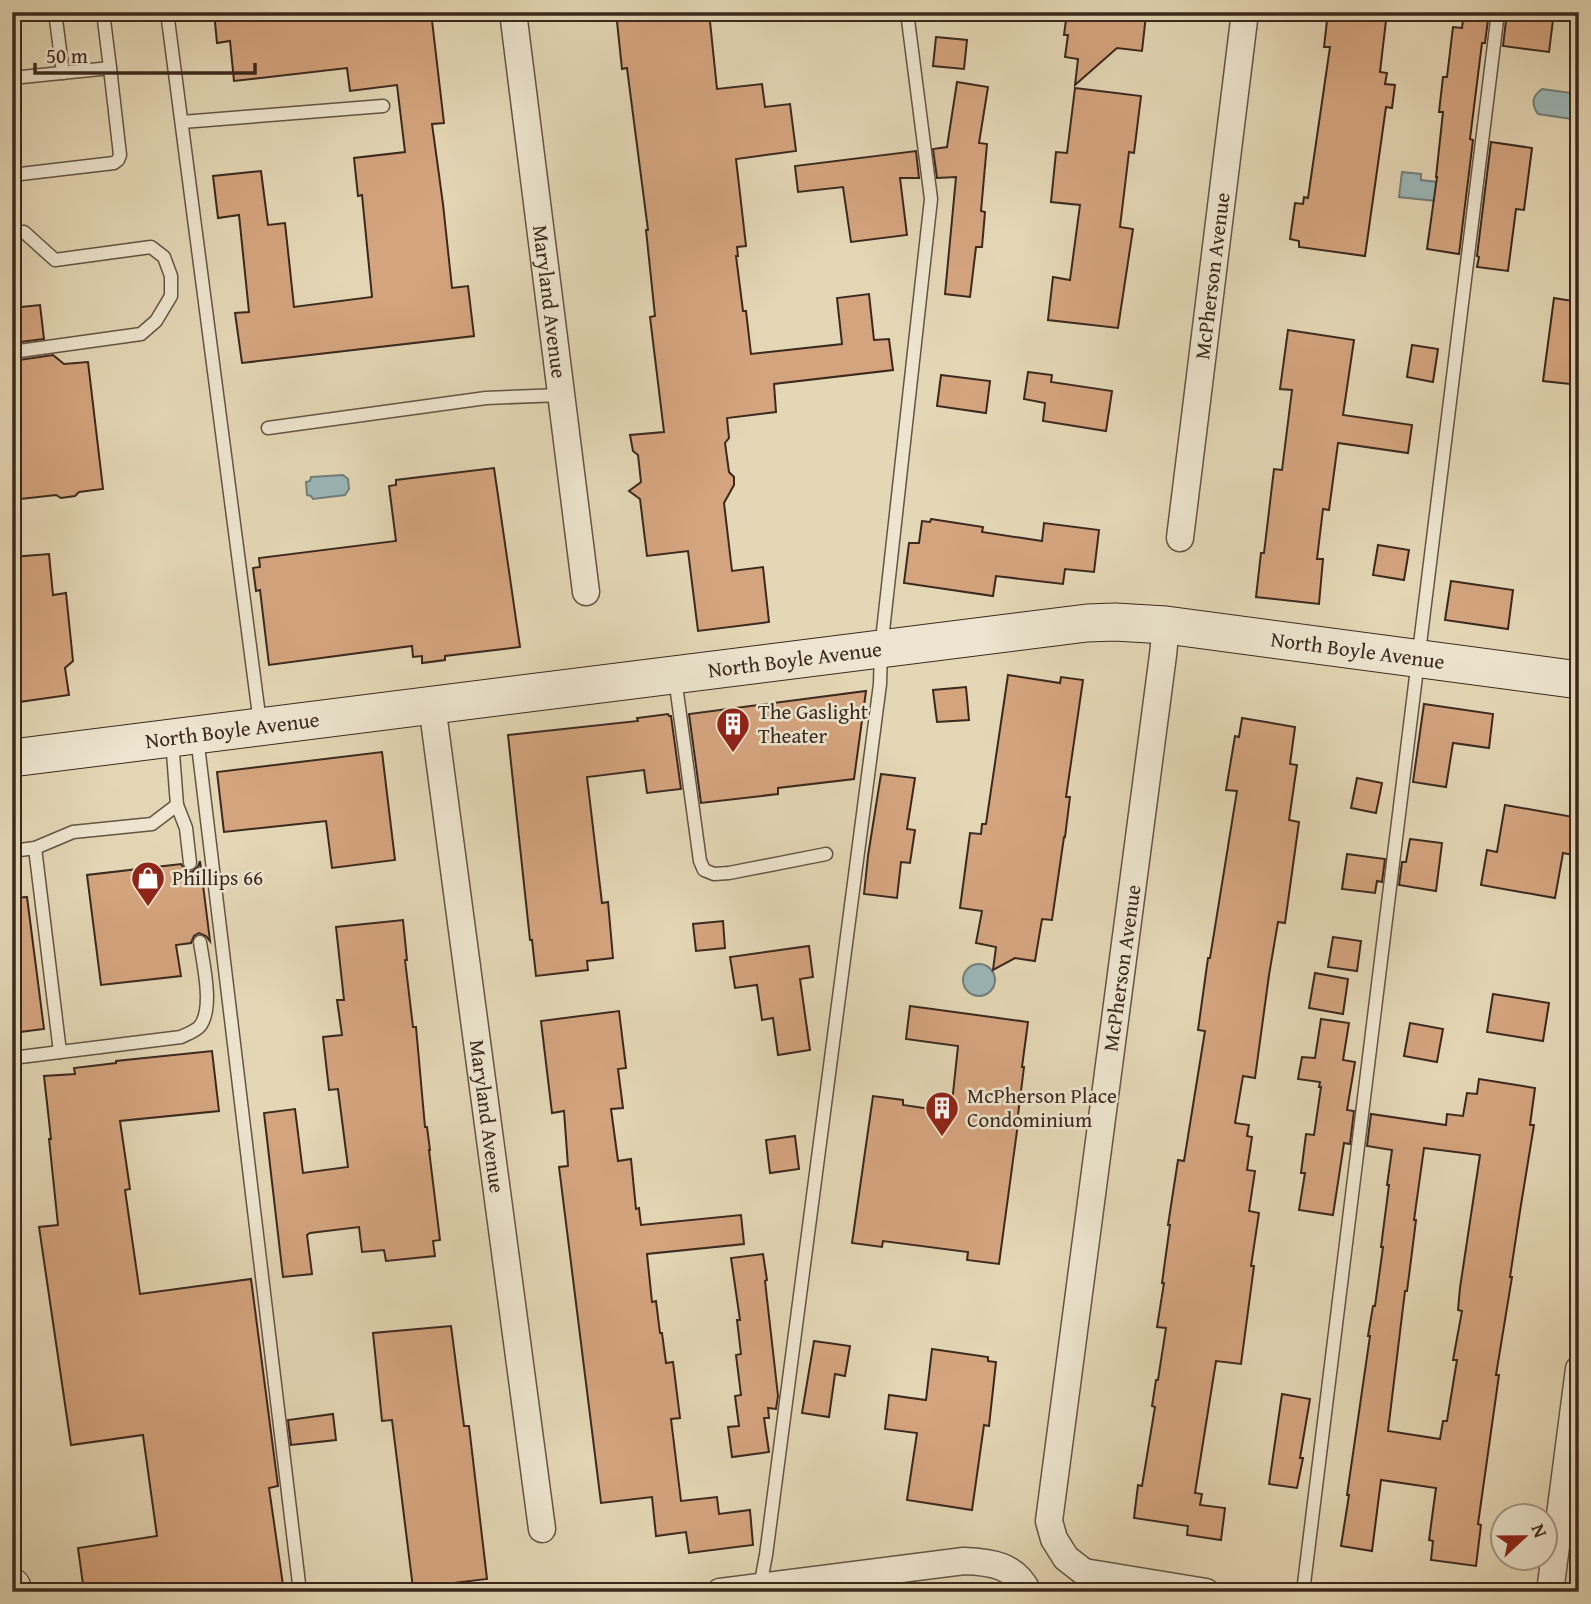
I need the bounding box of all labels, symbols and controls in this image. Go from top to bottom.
scale bar [35,32,256,76]
text: 50 m [46,40,88,71]
street label: McPherson Avenue [1186,190,1238,361]
street label: Maryland Avenue [525,223,575,380]
street label: North Boyle Avenue [1269,623,1447,677]
street label: North Boyle Avenue [706,633,884,685]
place label: The Gaslight Theater [758,696,869,751]
street label: North Boyle Avenue [143,704,321,756]
building icon: The Gaslight Theater [714,705,752,754]
shop icon: Phillips 66 [129,859,167,908]
place label: Phillips 66 [172,862,263,893]
street label: McPherson Avenue [1094,882,1149,1053]
street label: Maryland Avenue [462,1038,513,1195]
place label: McPherson Place Condominium [967,1080,1117,1135]
building icon: McPherson Place Condominium [923,1089,961,1138]
north arrow [1490,1502,1560,1572]
text: N [1524,1519,1555,1542]

